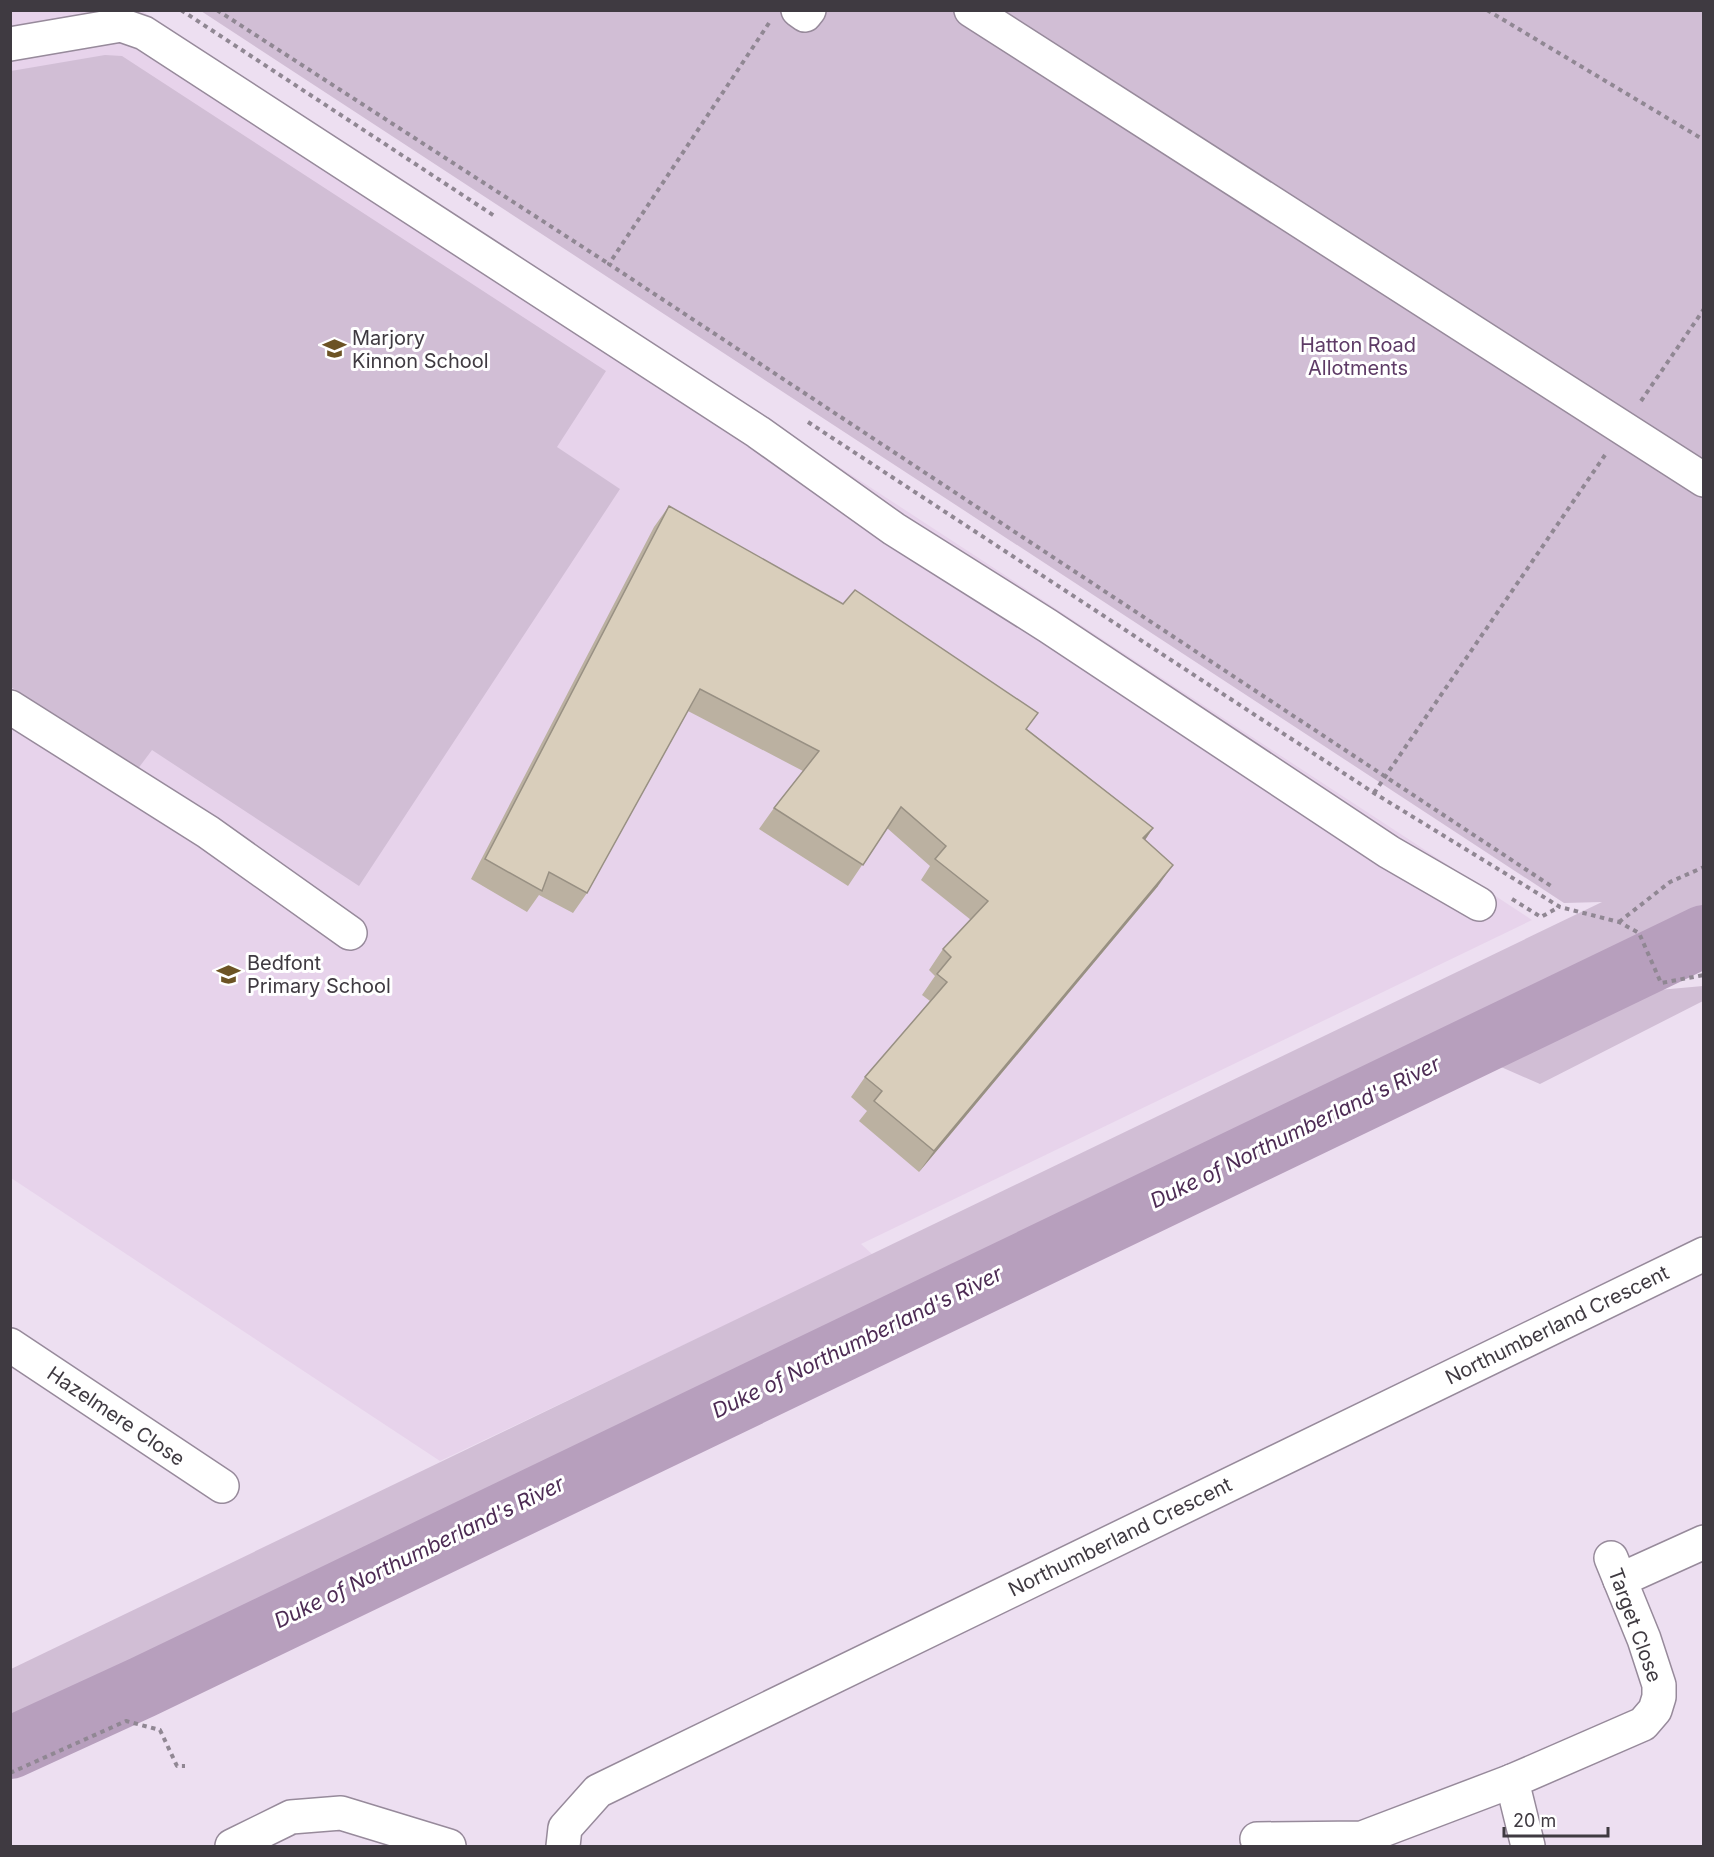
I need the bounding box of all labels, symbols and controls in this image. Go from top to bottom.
place label: Marjory Kinnon School [352,326,489,373]
park label: Hatton Road Allotments [1300,333,1416,380]
school or university icon: Marjory Kinnon School [321,336,347,362]
place label: Bedfont Primary School [247,951,391,998]
school or university icon: Bedfont Primary School [216,961,242,987]
water label: Duke of Northumberland's River [1146,1050,1445,1213]
water label: Duke of Northumberland's River [708,1260,1007,1423]
street label: Northumberland Crescent [1441,1260,1673,1390]
street label: Hazelmere Close [43,1361,189,1471]
water label: Duke of Northumberland's River [270,1470,569,1633]
street label: Northumberland Crescent [1004,1472,1236,1602]
street label: Target Close [1603,1565,1667,1685]
scale bar [1504,1800,1608,1838]
text: 20 m [1513,1810,1556,1831]

